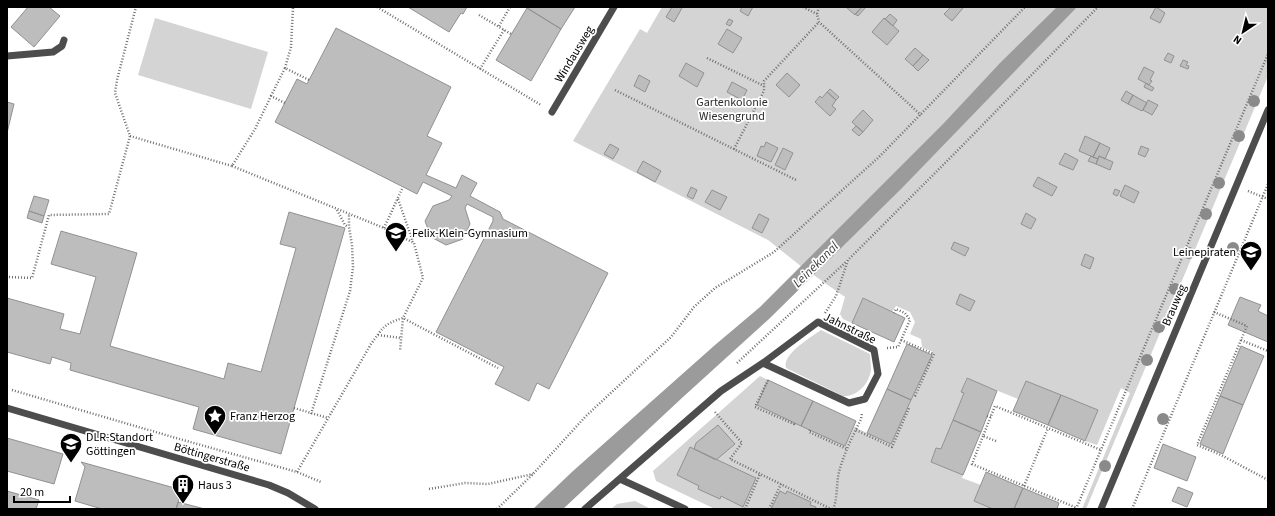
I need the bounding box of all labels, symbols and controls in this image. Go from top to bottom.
north arrow [1223,12,1263,52]
street label: Windausweg [551,23,598,86]
text: N [1230,32,1245,48]
park label: Gartenkolonie Wiesengrund [696,94,768,125]
school or university icon: Felix-Klein-Gymnasium [383,220,409,253]
place label: Felix-Klein-Gymnasium [412,225,528,242]
water label: Leinekanal [789,237,843,292]
school or university icon: Leinepiraten [1238,239,1264,272]
place label: Leinepiraten [1173,244,1236,261]
street label: Brauweg [1158,282,1191,329]
street label: Jahnstraße [821,308,879,348]
place icon: Franz Herzog [202,403,228,436]
place label: Franz Herzog [230,408,295,425]
place label: DLR-Standort Göttingen [86,429,153,460]
school or university icon: DLR-Standort Göttingen [58,431,84,464]
street label: Böttingerstraße [172,439,252,476]
building icon: Haus 3 [170,472,196,505]
place label: Haus 3 [198,477,232,494]
scale bar [14,478,70,504]
text: 20 m [20,484,44,501]

